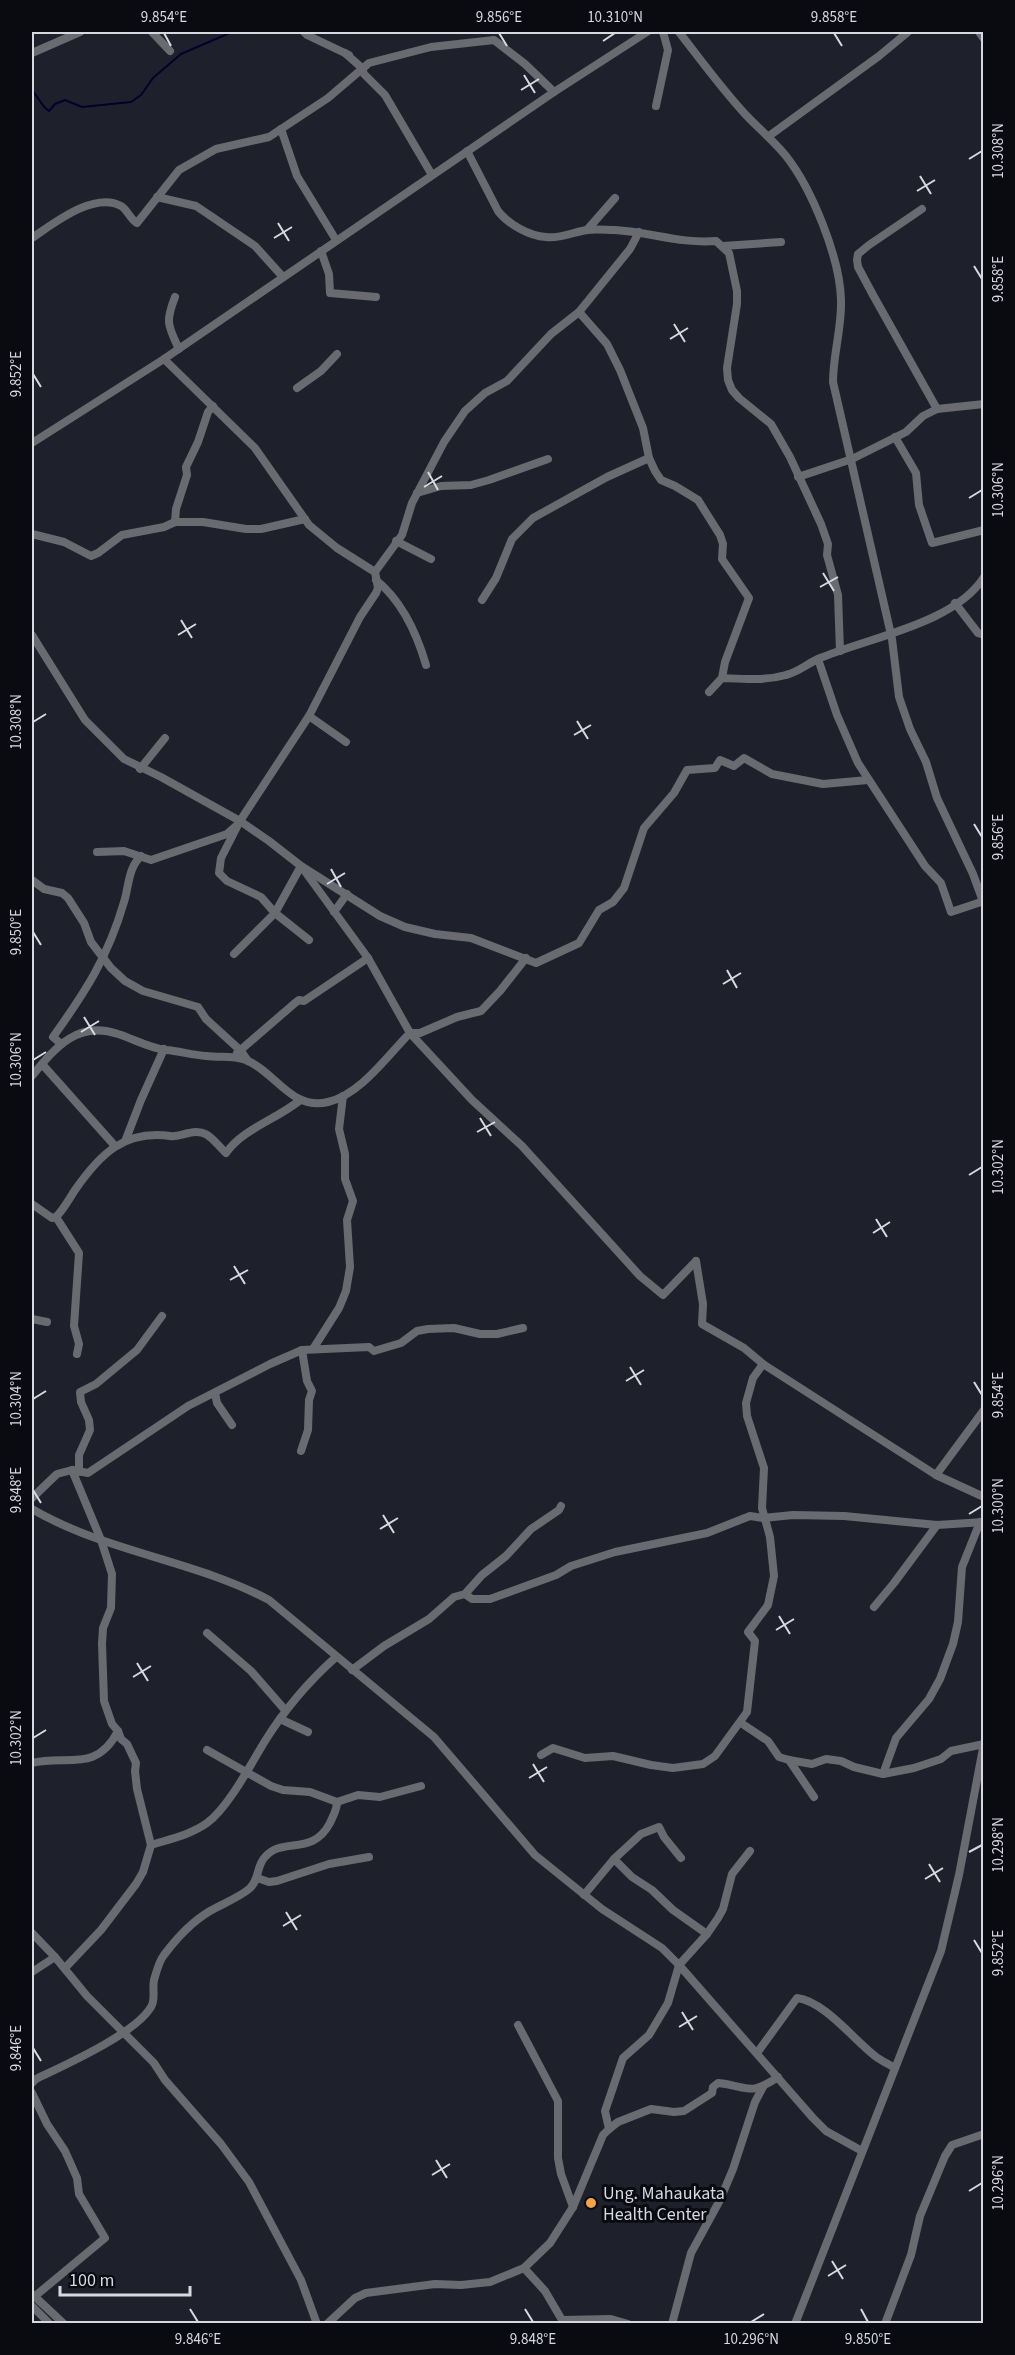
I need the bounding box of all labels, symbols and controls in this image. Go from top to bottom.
text: 9.854°E [141,7,187,28]
text: 9.856°E [476,7,522,28]
text: 10.310°N [587,7,643,28]
text: 9.858°E [811,7,857,28]
text: 10.308°N [988,123,1009,179]
text: 9.858°E [988,256,1009,302]
text: 9.852°E [6,351,27,397]
text: 10.306°N [988,462,1009,518]
text: 10.308°N [6,694,27,750]
text: 9.856°E [988,814,1009,860]
text: 9.850°E [6,909,27,955]
text: 10.306°N [6,1032,27,1088]
text: 10.302°N [988,1139,1009,1195]
text: 10.304°N [6,1371,27,1427]
text: 9.854°E [988,1372,1009,1418]
text: 9.848°E [6,1467,27,1513]
text: 10.300°N [988,1478,1009,1534]
text: 10.302°N [6,1710,27,1766]
text: 10.298°N [988,1817,1009,1873]
text: 9.852°E [988,1930,1009,1976]
text: 9.846°E [6,2025,27,2071]
text: 10.296°N [988,2155,1009,2211]
place label: Ung. Mahaukata Health Center [603,2181,725,2227]
marker: Ung. Mahaukata Health Center [584,2196,598,2210]
scale bar [60,2259,190,2297]
text: 100 m [69,2268,114,2293]
text: 9.846°E [175,2329,221,2350]
text: 9.848°E [510,2329,556,2350]
text: 10.296°N [723,2329,779,2350]
text: 9.850°E [845,2329,891,2350]

